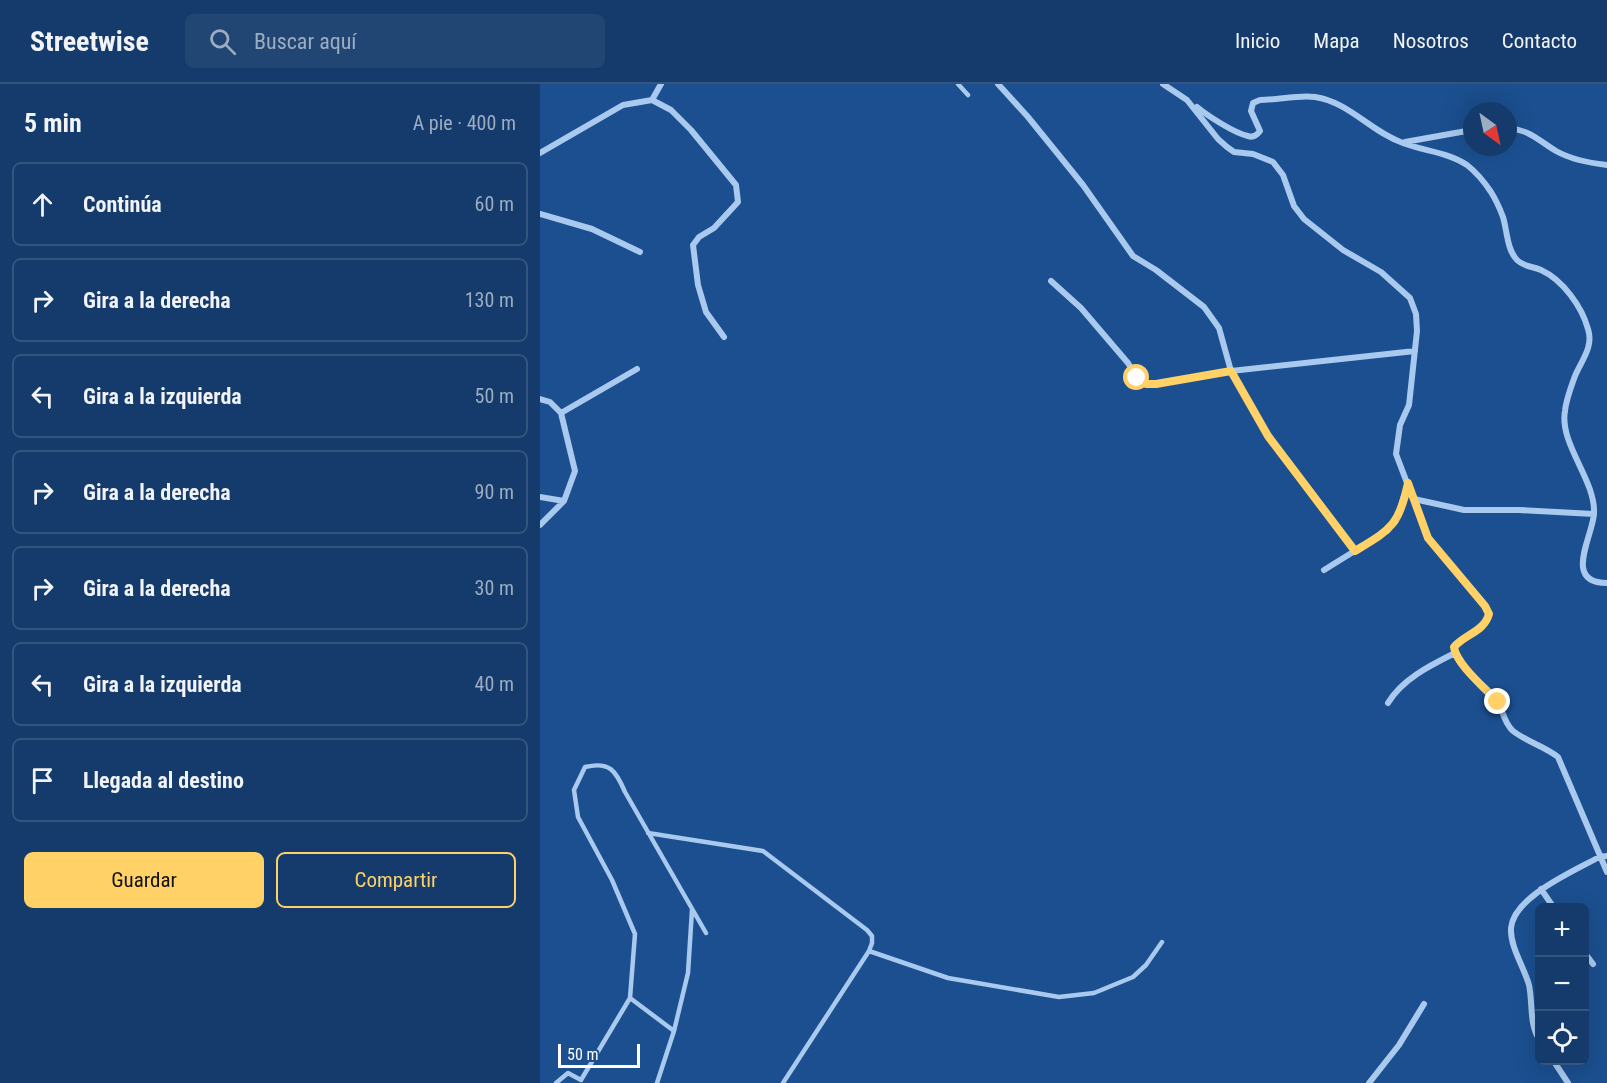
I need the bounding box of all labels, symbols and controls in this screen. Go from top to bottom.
search box [185,14,605,68]
text: Streetwise [30,25,149,58]
icon: search [206,25,239,58]
text: Buscar aquí [254,29,357,54]
text: Inicio [1235,29,1280,53]
text: Mapa [1313,29,1360,53]
text: Nosotros [1393,29,1469,53]
text: Contacto [1502,29,1577,53]
north arrow [1463,102,1517,156]
text: 5 min [24,108,82,138]
text: A pie · 400 m [413,111,516,135]
icon: ahead [26,188,59,221]
text: Continúa [83,192,162,217]
text: 60 m [475,192,514,216]
icon: right [26,284,59,317]
text: Gira a la derecha [83,288,231,313]
text: 130 m [465,288,514,312]
route start [1123,364,1149,390]
icon: left [26,380,59,413]
text: Gira a la izquierda [83,384,242,409]
text: 50 m [475,384,514,408]
icon: right [26,476,59,509]
text: Gira a la derecha [83,480,231,505]
text: 90 m [475,480,514,504]
icon: right [26,572,59,605]
text: Gira a la derecha [83,576,231,601]
text: 30 m [475,576,514,600]
icon: left [26,668,59,701]
text: Gira a la izquierda [83,672,242,697]
text: 40 m [475,672,514,696]
route end [1484,688,1510,714]
icon: arrive [26,764,59,797]
text: Llegada al destino [83,768,244,793]
button: Guardar [24,852,264,908]
button: Compartir [276,852,516,908]
map controls [1535,903,1589,1065]
button: + [1535,903,1589,957]
button: − [1535,957,1589,1011]
button: locate [1535,1011,1589,1065]
scale bar [558,1041,640,1068]
text: 50 m [567,1045,599,1064]

